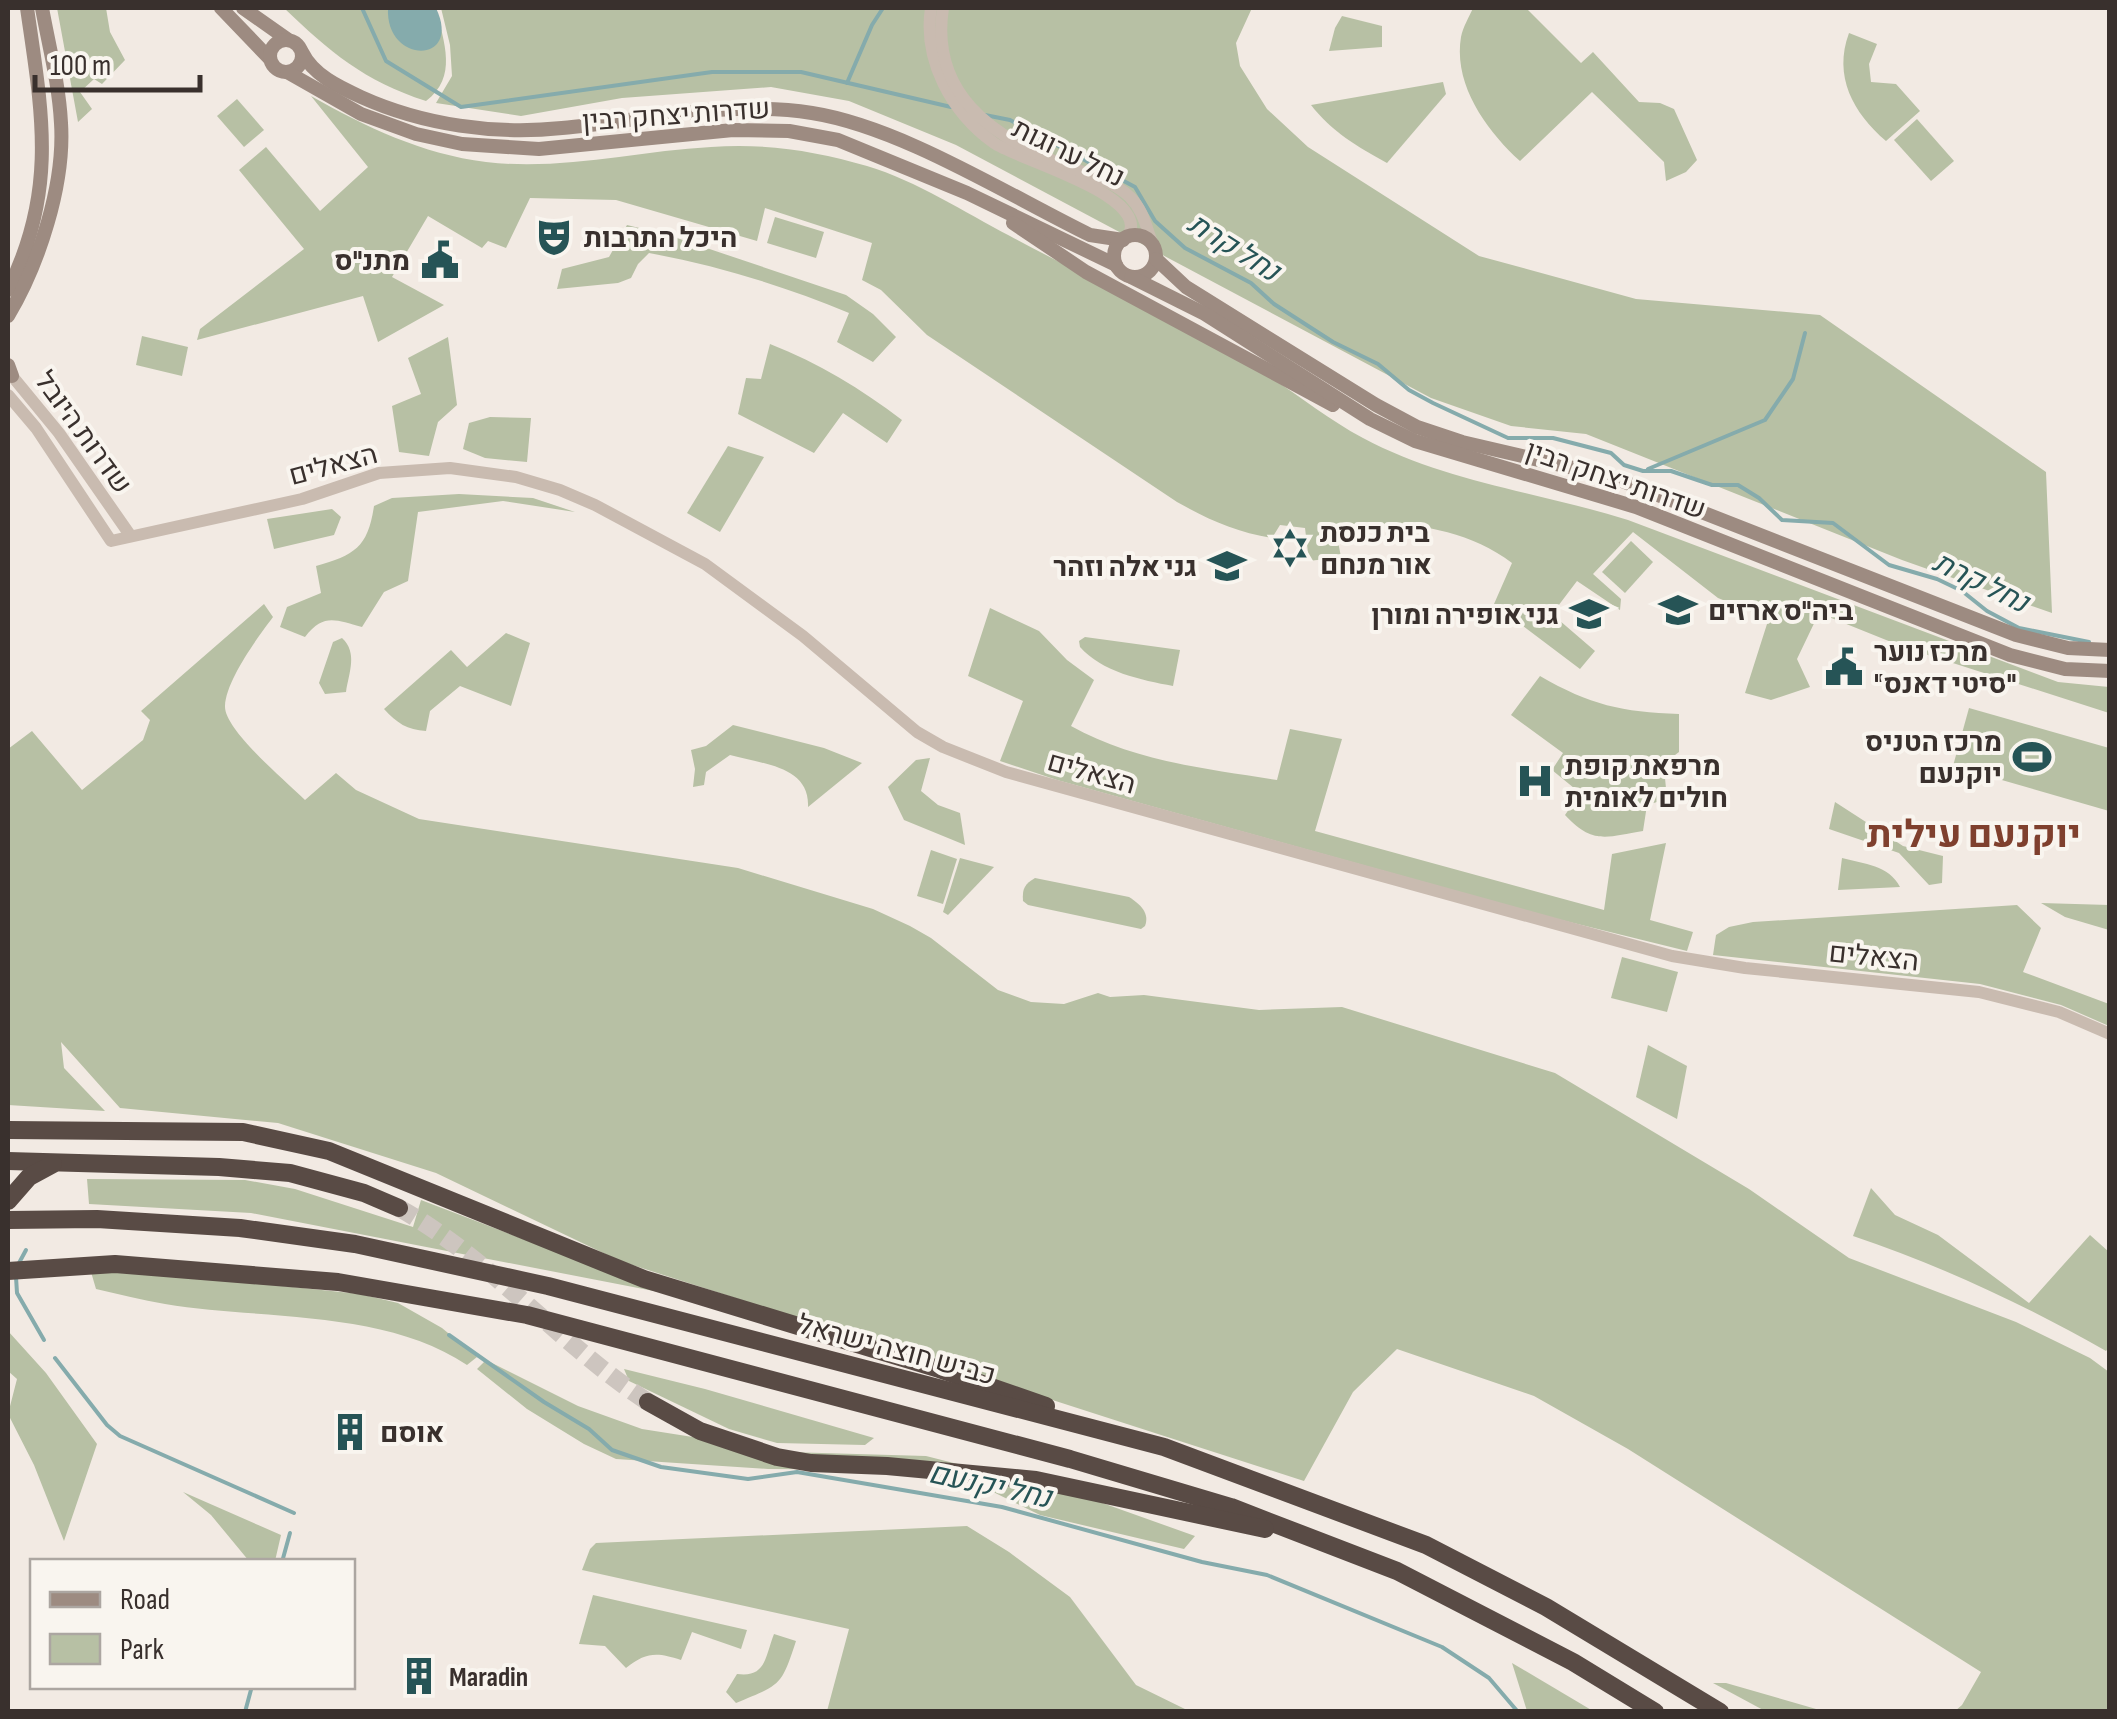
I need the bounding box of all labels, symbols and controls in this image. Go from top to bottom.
scale bar [35,30,200,92]
text: 100 m [50,48,111,84]
street label: שדרות יצחק רבין [581,92,771,139]
street label: נחל ערוגות [1007,112,1130,195]
water label: נחל קרת [1181,206,1288,291]
theatre icon: היכל התרבות [533,216,575,258]
place label: היכל התרבות [584,222,737,255]
public building icon: מתנ"ס [419,239,461,281]
place label: מתנ"ס [335,245,410,278]
street label: שדרות היובל [27,365,138,500]
street label: שדרות יצחק רבין [1521,434,1710,527]
street label: הצאלים [285,438,381,493]
place label: בית כנסת אור מנחם [1320,517,1432,582]
synagogue icon: בית כנסת אור מנחם [1269,527,1311,569]
school or university icon: גני אלה וזהר [1206,545,1248,587]
water label: נחל קרת [1927,545,2036,622]
place label: גני אלה וזהר [1053,551,1197,584]
school or university icon: ביה"ס ארזים [1657,589,1699,631]
school or university icon: גני אופירה ומורן [1568,593,1610,635]
place label: ביה"ס ארזים [1708,595,1854,628]
place label: גני אופירה ומורן [1371,599,1559,632]
place label: מרכז נוער "סיטי דאנס" [1874,636,2016,701]
public building icon: מרכז נוער "סיטי דאנס" [1823,646,1865,688]
place label: מרכז הטניס יוקנעם [1865,726,2002,791]
sports icon: מרכז הטניס יוקנעם [2011,736,2053,778]
street label: הצאלים [1044,745,1140,802]
place label: מרפאת קופת חולים לאומית [1565,750,1728,815]
hospital icon: מרפאת קופת חולים לאומית [1514,760,1556,802]
district label: יוקנעם עילית [1867,813,2081,858]
street label: הצאלים [1827,936,1920,979]
street label: כביש חוצה ישראל [794,1308,999,1393]
building icon: אוסם [329,1411,371,1453]
place label: אוסם [380,1417,444,1450]
water label: נחל יקנעם [925,1455,1056,1517]
legend [30,1559,355,1689]
text: Road [120,1582,170,1618]
text: Park [120,1632,164,1668]
building icon: Maradin [398,1655,440,1697]
place label: Maradin [449,1661,528,1694]

